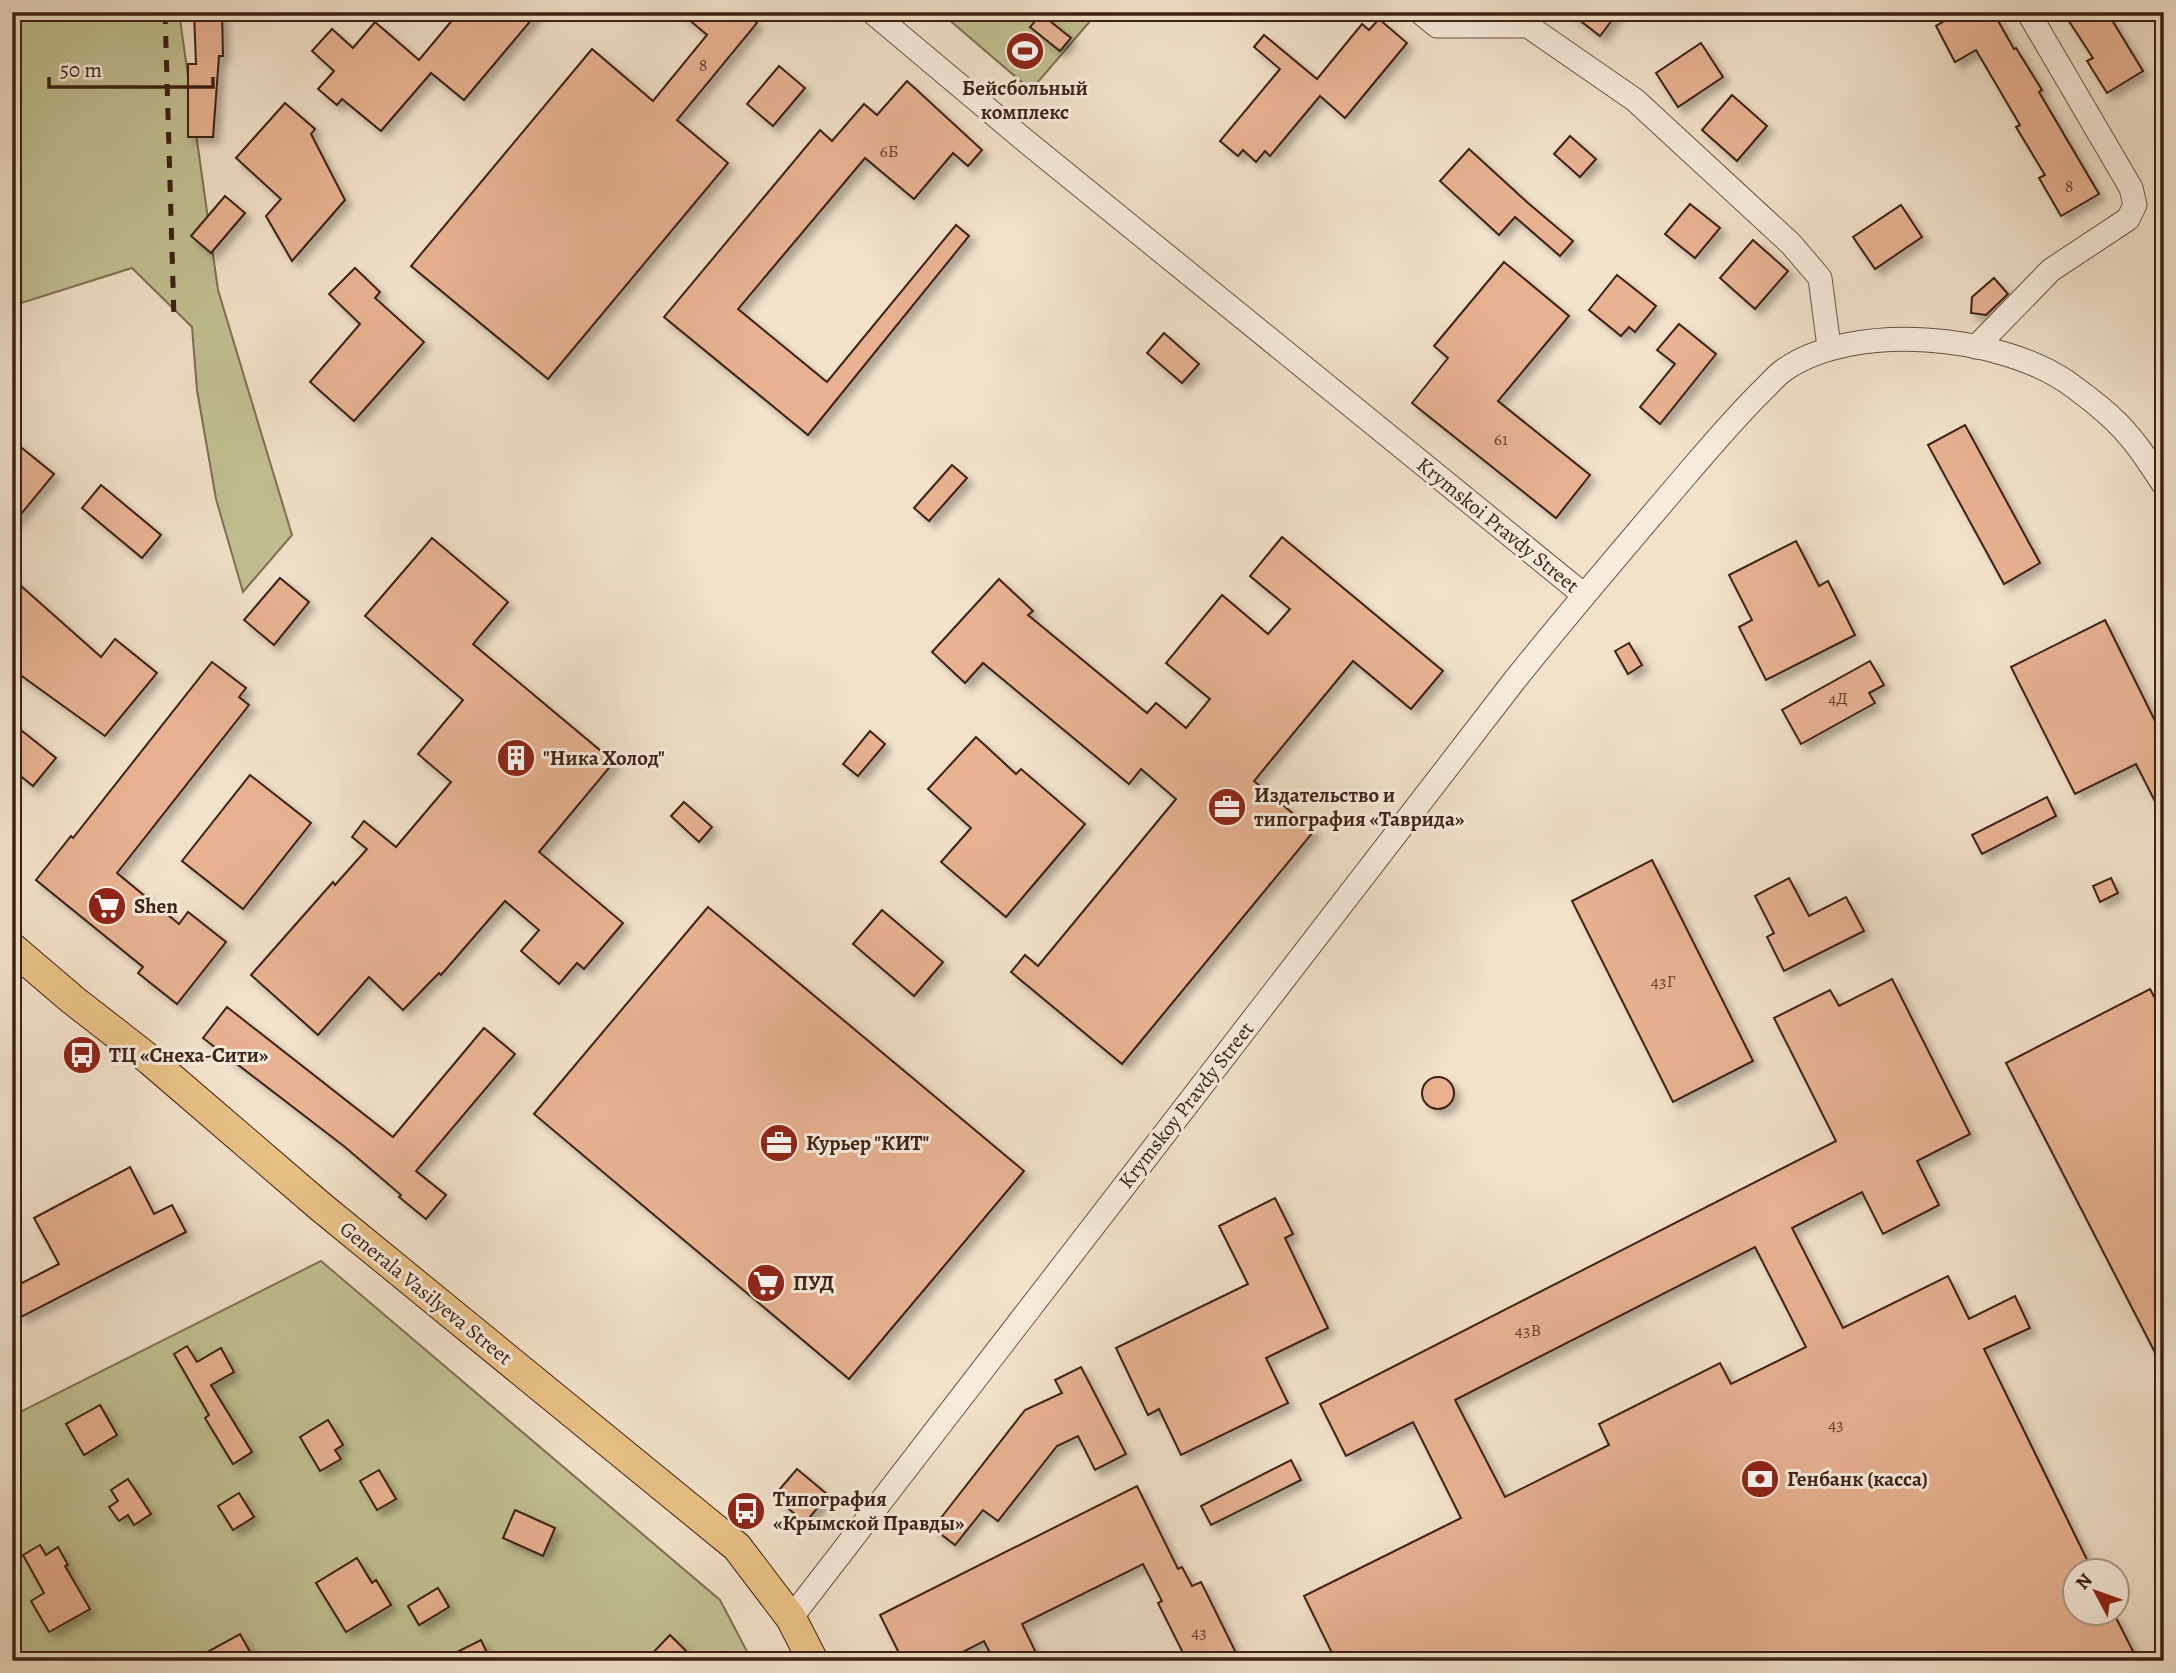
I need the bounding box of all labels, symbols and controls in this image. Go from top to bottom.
sports icon: Бейсбольный комплекс [1004,30,1046,72]
scale bar [49,46,214,90]
house number: 8 [699,53,707,77]
text: 50 m [60,56,102,84]
place label: Бейсбольный комплекс [962,74,1088,126]
house number: 6Б [879,139,899,163]
house number: 8 [2065,174,2073,198]
house number: 61 [1494,427,1508,451]
street label: Krymskoi Pravdy Street [1411,451,1585,599]
house number: 4Д [1828,686,1848,710]
building icon: "Ника Холод" [495,737,537,779]
place label: "Ника Холод" [543,744,665,772]
place label: Издательство и типография «Таврида» [1254,781,1464,833]
office icon: Издательство и типография «Таврида» [1206,786,1248,828]
supermarket icon: Shen [86,885,128,927]
place label: Shen [134,892,178,920]
house number: 43Г [1651,969,1675,993]
street label: Krymskoy Pravdy Street [1112,1016,1260,1194]
bus stop icon: ТЦ «Снеха-Сити» [61,1034,103,1076]
place label: ТЦ «Снеха-Сити» [109,1041,269,1069]
office icon: Курьер "КИТ" [758,1122,800,1164]
place label: Курьер "КИТ" [806,1129,929,1157]
street label: Generala Vasilyeva Street [334,1215,518,1371]
supermarket icon: ПУД [745,1262,787,1304]
place label: ПУД [793,1269,834,1297]
house number: 43В [1515,1318,1541,1342]
house number: 43 [1828,1412,1844,1436]
bank icon: Генбанк (касса) [1739,1458,1781,1500]
place label: Генбанк (касса) [1787,1465,1928,1493]
place label: Типография «Крымской Правды» [773,1485,964,1537]
bus stop icon: Типография «Крымской Правды» [725,1490,767,1532]
north arrow [2060,1558,2130,1628]
text: N [2070,1568,2098,1595]
house number: 43 [1191,1620,1207,1644]

